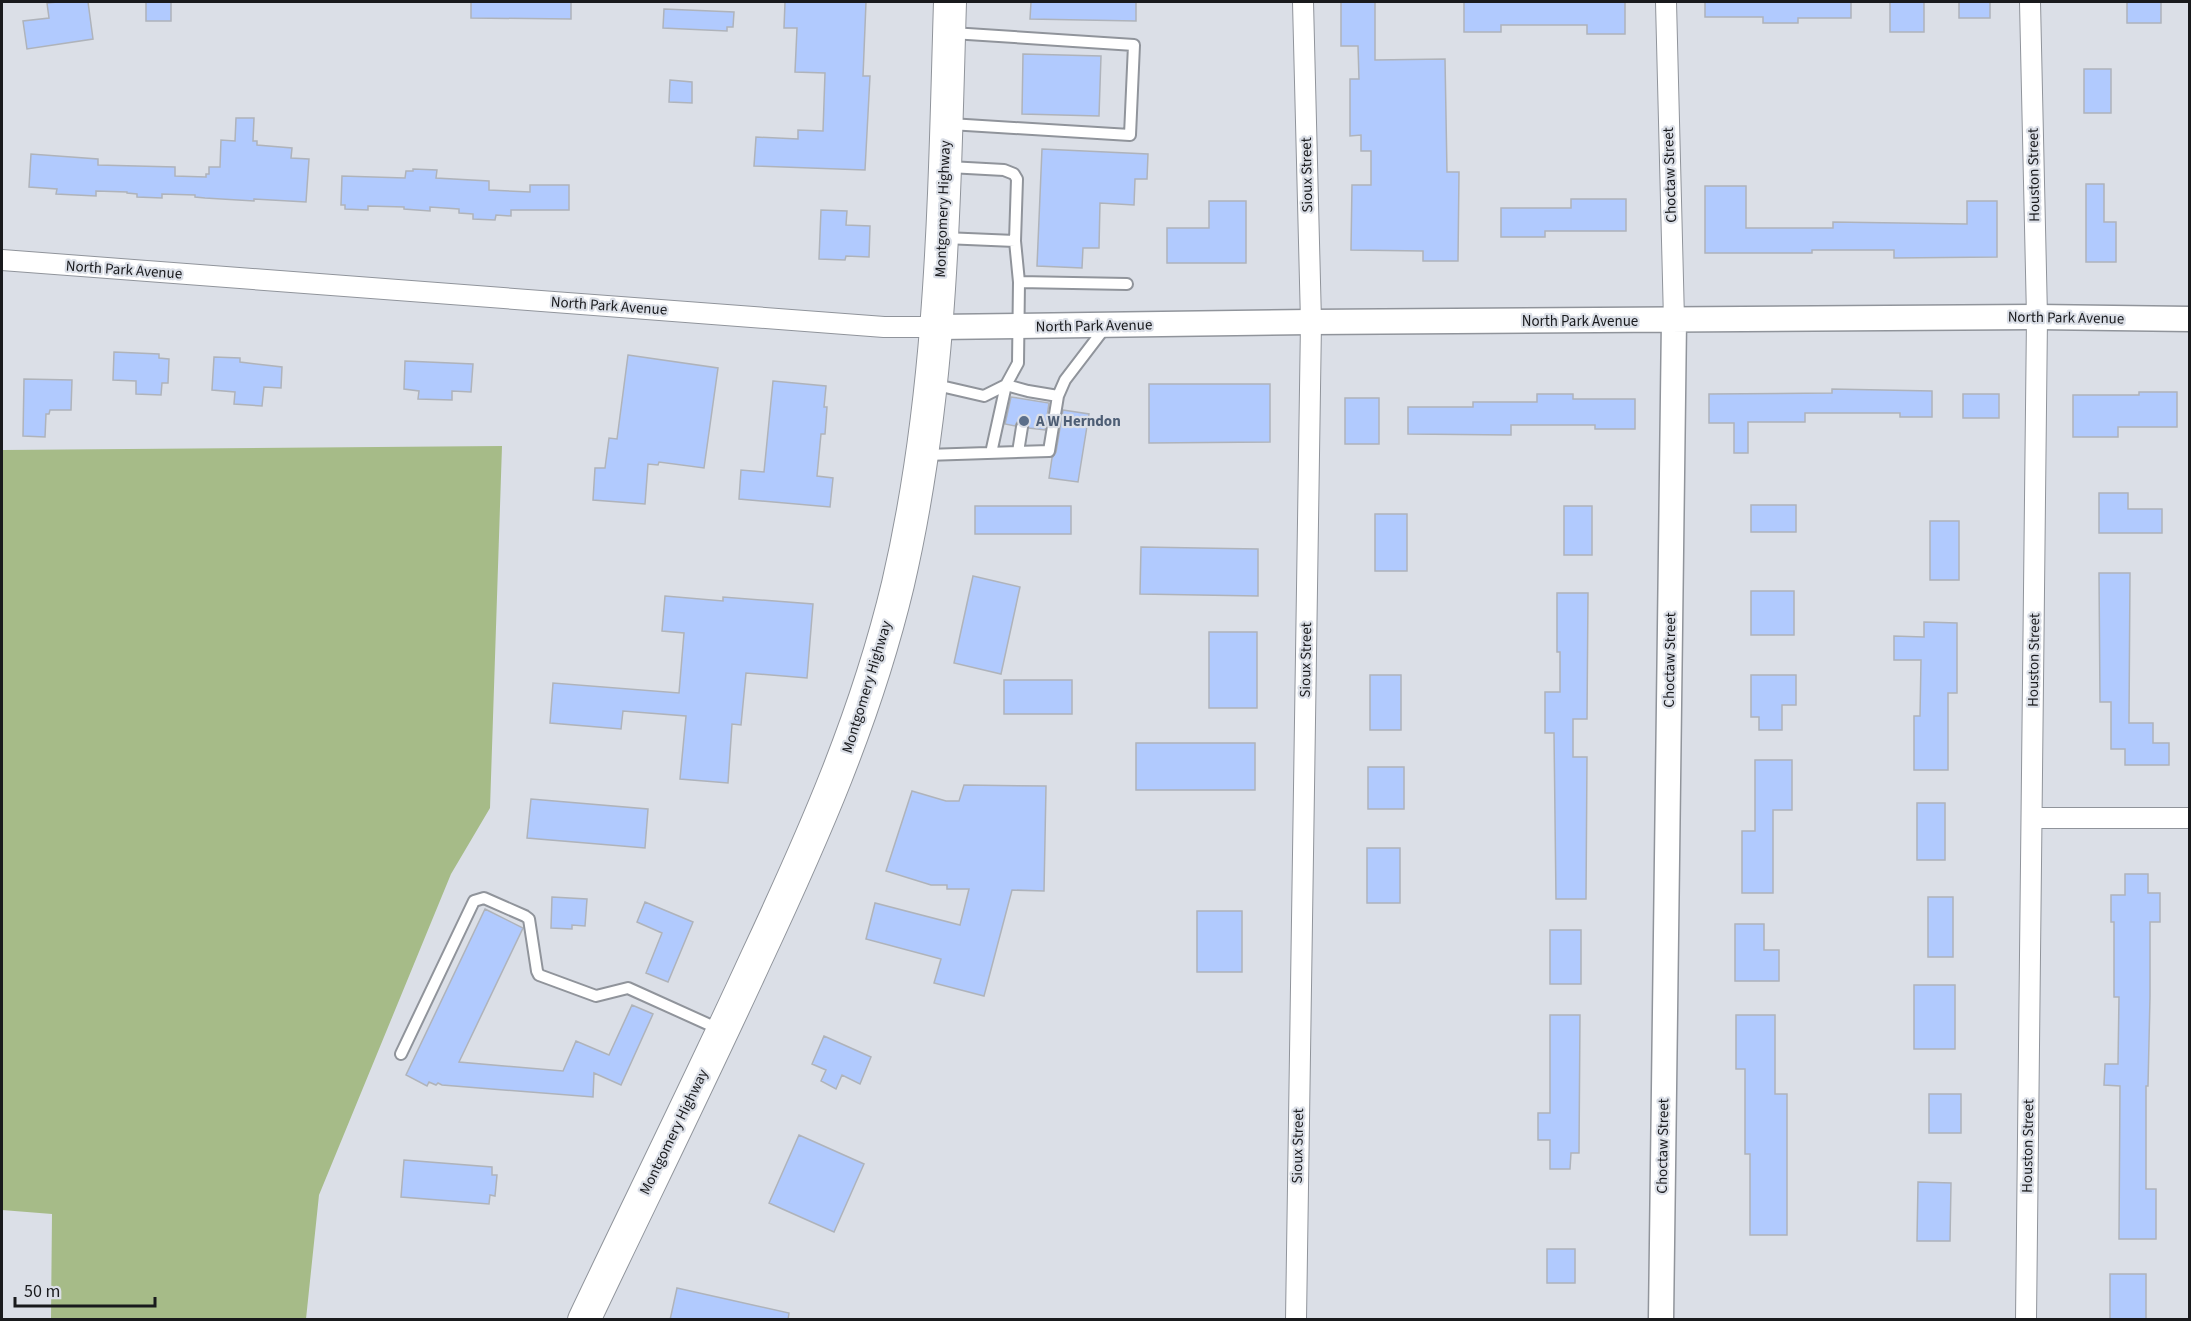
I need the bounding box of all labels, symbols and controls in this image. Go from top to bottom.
street label: Choctaw Street [1658,127,1682,223]
street label: Houston Street [2023,128,2045,222]
street label: Sioux Street [1296,137,1318,213]
street label: Montgomery Highway [930,140,956,278]
street label: North Park Avenue [65,255,183,285]
street label: North Park Avenue [550,291,668,321]
street label: North Park Avenue [2008,306,2124,330]
street label: North Park Avenue [1522,311,1638,332]
street label: North Park Avenue [1036,314,1152,338]
place label: A W Herndon [1035,411,1121,432]
marker: A W Herndon [1017,414,1031,428]
street label: Choctaw Street [1659,612,1681,708]
street label: Houston Street [2023,613,2045,707]
street label: Montgomery Highway [837,618,897,756]
street label: Sioux Street [1295,622,1317,698]
street label: Montgomery Highway [634,1066,714,1198]
street label: Choctaw Street [1652,1098,1674,1194]
street label: Houston Street [2017,1099,2039,1193]
street label: Sioux Street [1287,1108,1309,1184]
scale bar [15,1270,154,1308]
text: 50 m [24,1279,60,1304]

